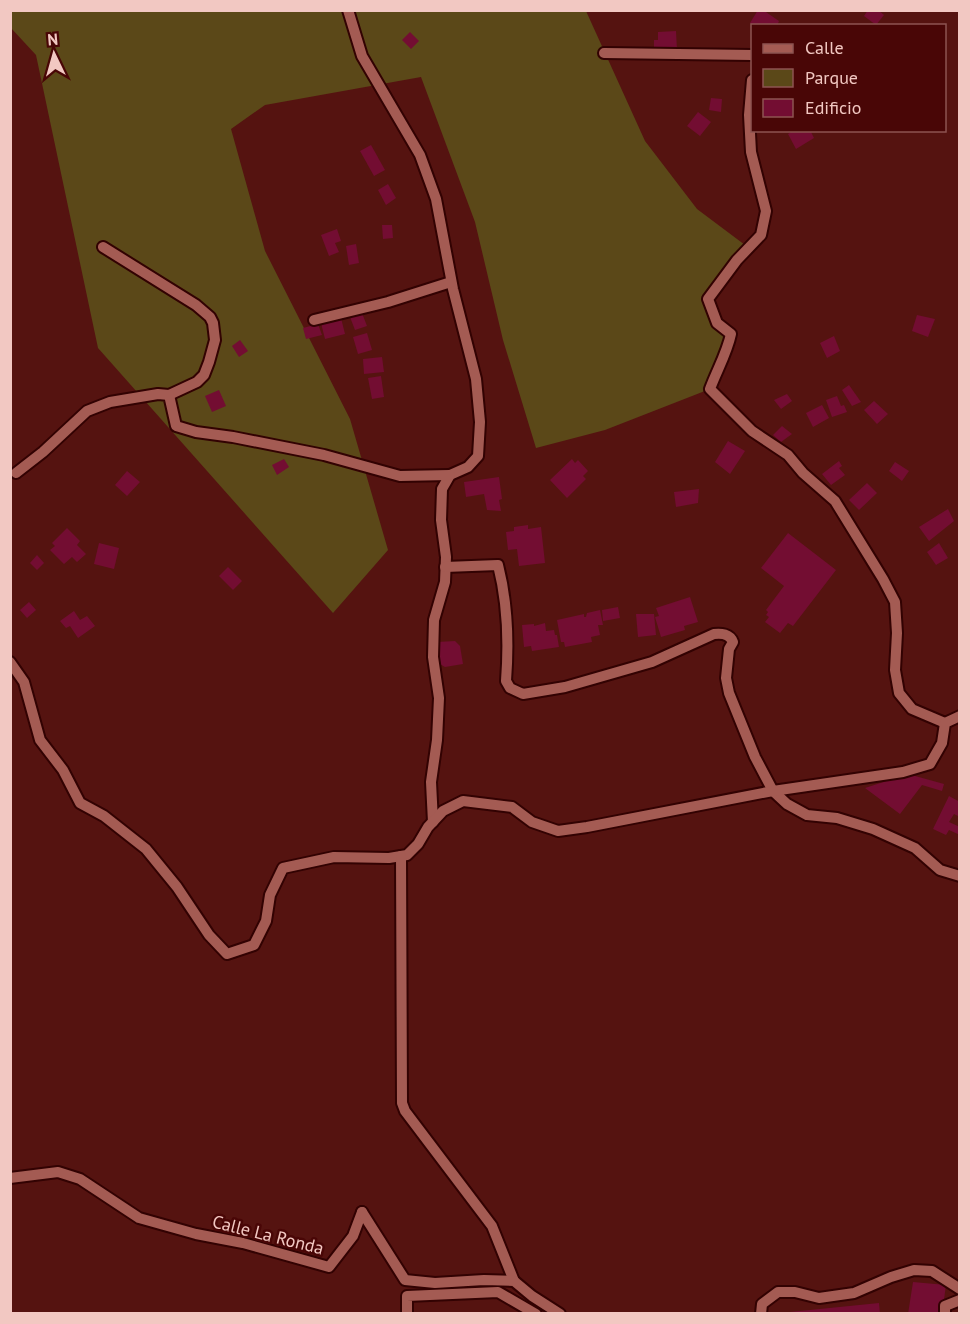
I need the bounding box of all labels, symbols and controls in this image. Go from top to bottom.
north arrow [24,24,84,84]
legend [751,24,946,132]
text: N [47,29,59,49]
text: Calle [805,36,844,59]
text: Parque [805,66,858,89]
text: Edificio [805,96,861,119]
street label: Calle La Ronda [210,1210,326,1259]

